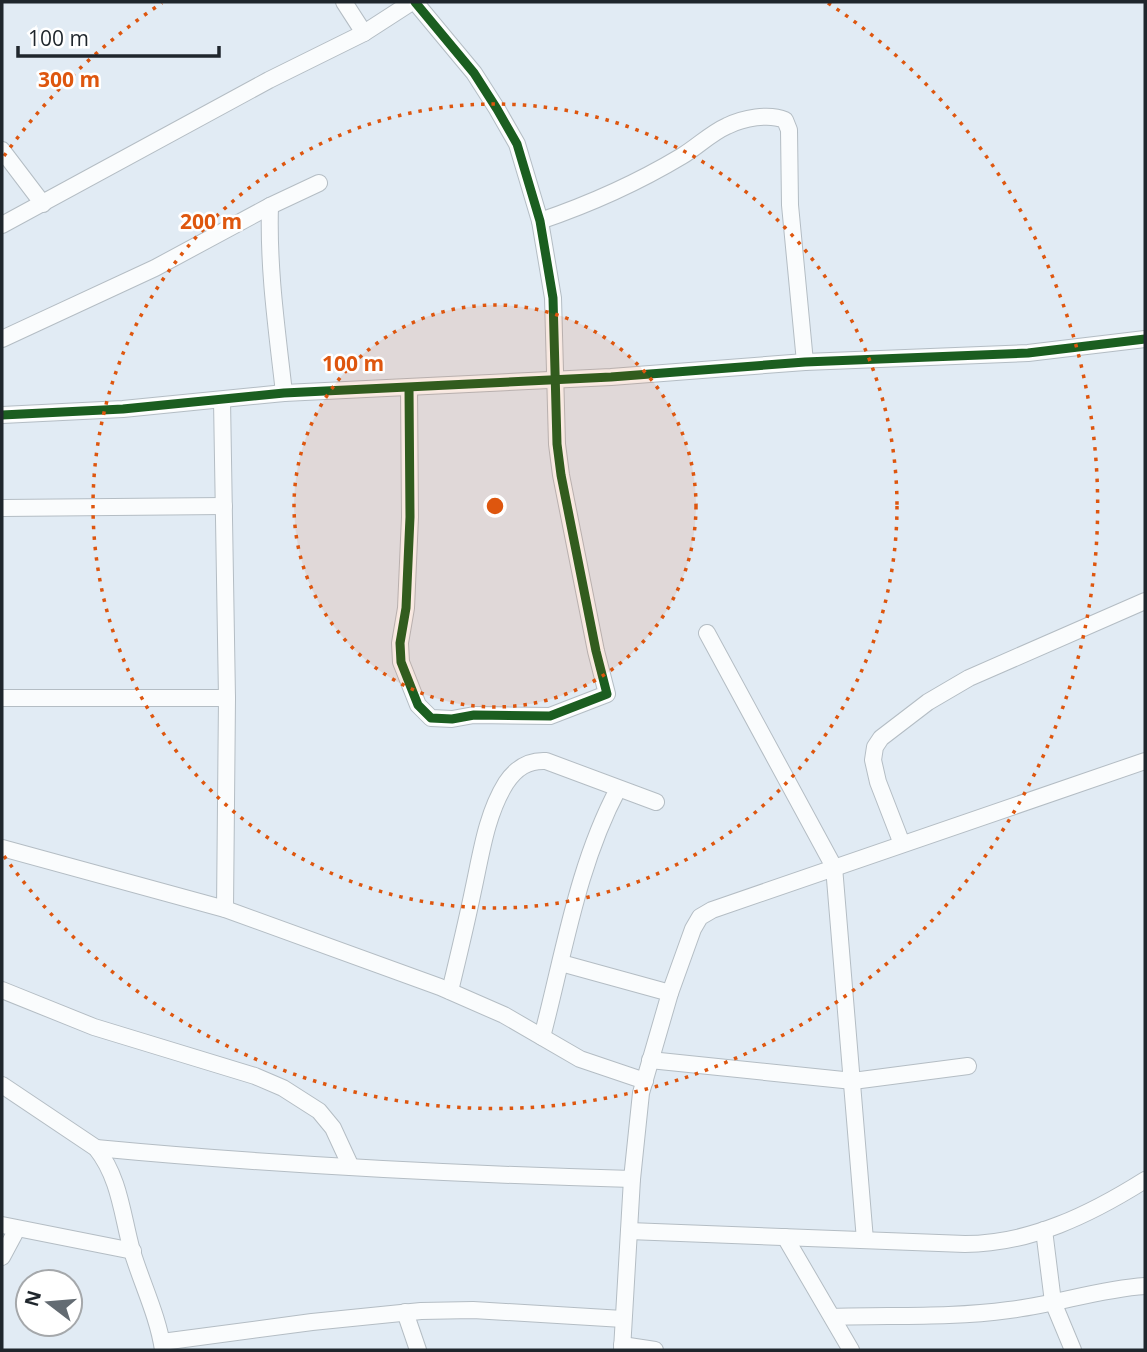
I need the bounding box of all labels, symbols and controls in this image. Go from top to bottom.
scale bar [18,14,219,58]
text: 100 m [28,24,89,52]
text: 300 m [38,65,100,93]
text: 200 m [180,207,242,235]
text: 100 m [322,349,384,377]
centre of rings [483,494,507,518]
north arrow [14,1268,84,1338]
text: N [18,1287,47,1309]

